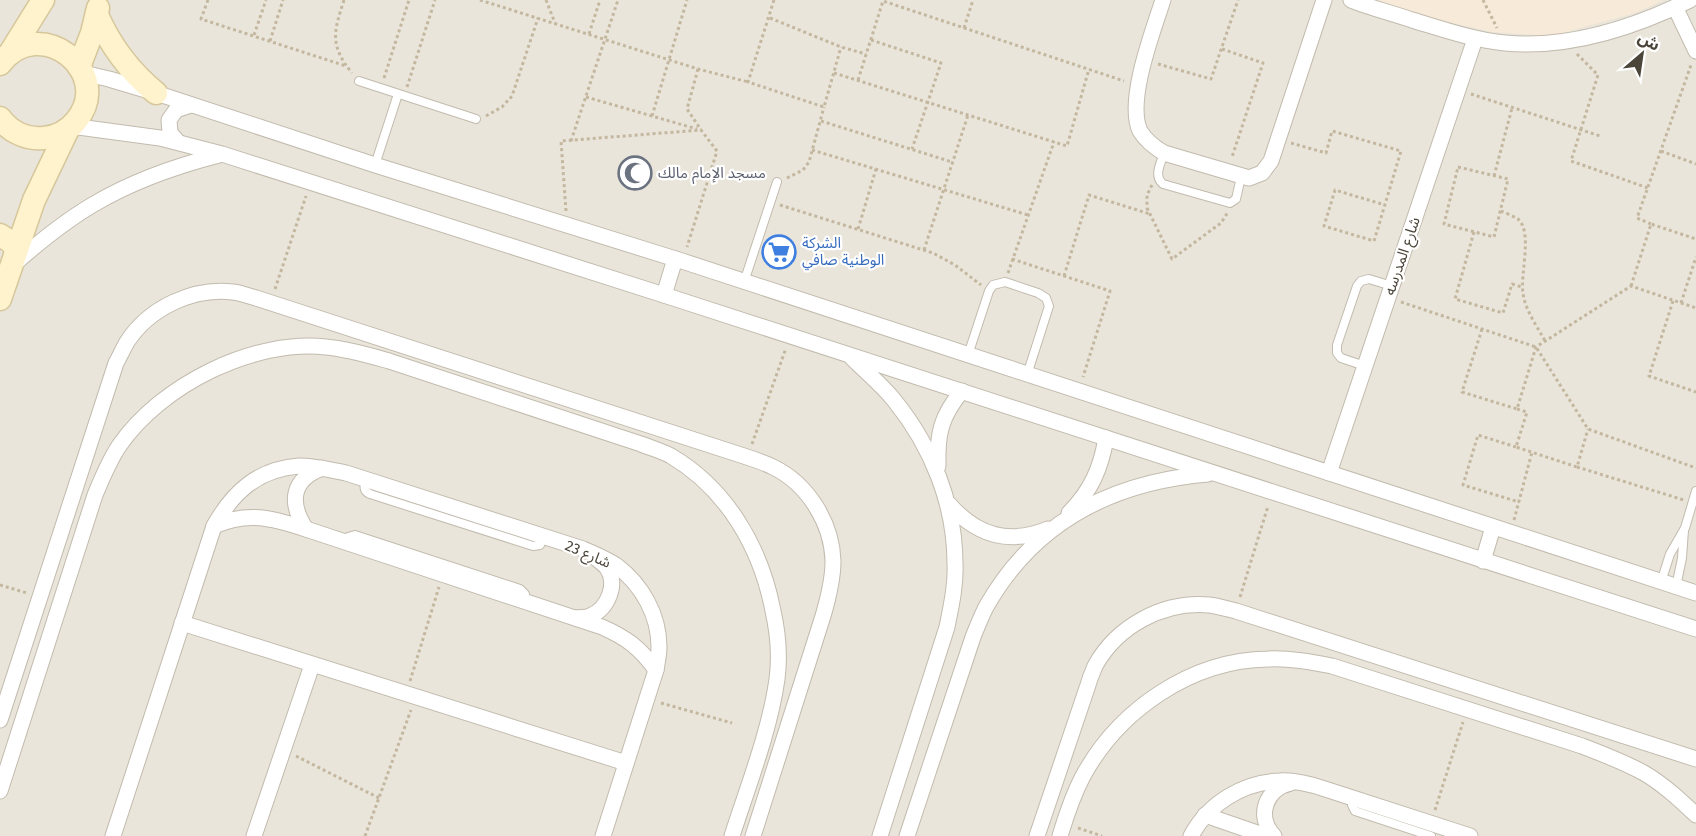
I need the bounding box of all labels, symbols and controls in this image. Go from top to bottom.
north arrow [1612,24,1672,84]
text: ش [1635,28,1663,55]
mosque icon: مسجد الإمام مالك [617,155,653,191]
place label: مسجد الإمام مالك [658,164,766,184]
street label: شارع المدرسه [1380,214,1427,298]
supermarket icon: الشركة الوطنية صافي [761,234,797,270]
place label: الشركة الوطنية صافي [802,234,884,271]
street label: شارع 23 [561,536,614,575]

